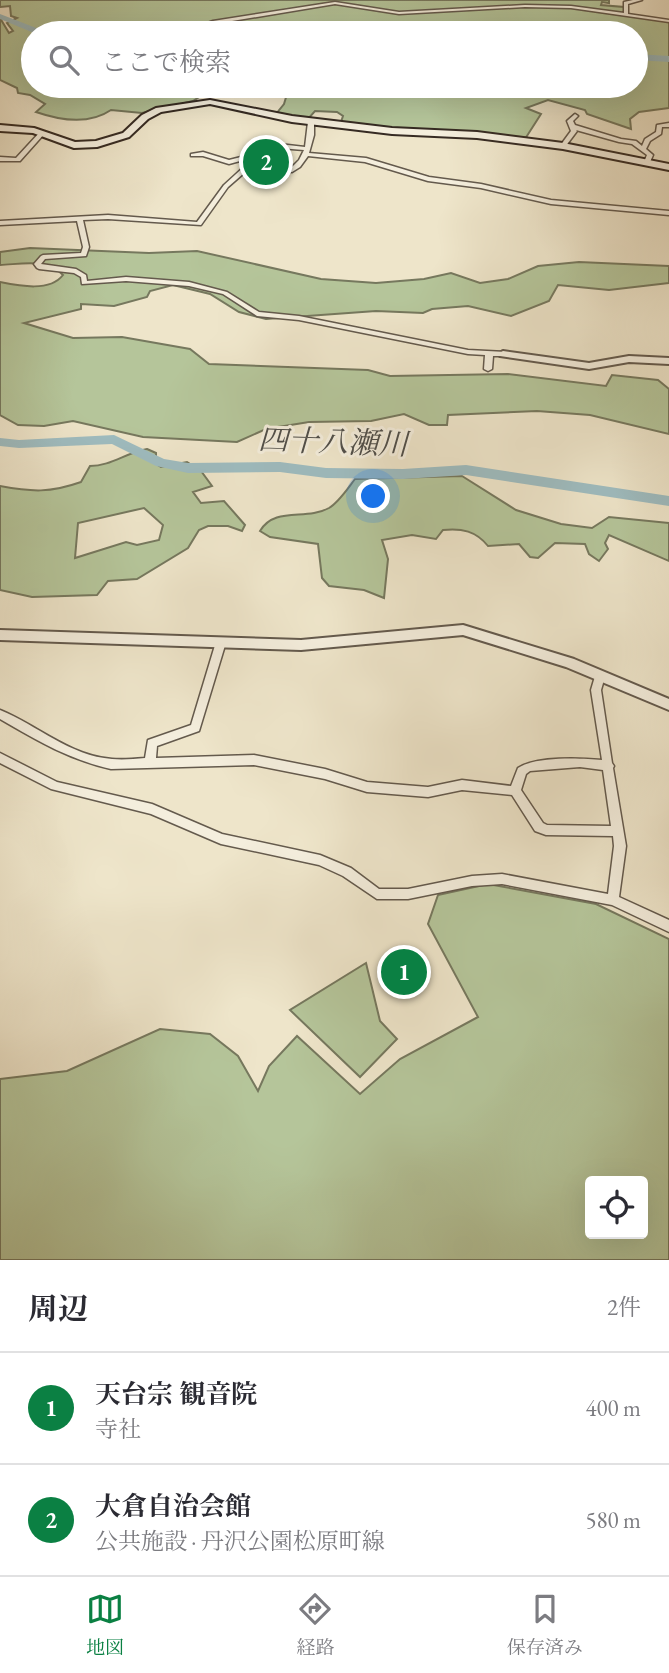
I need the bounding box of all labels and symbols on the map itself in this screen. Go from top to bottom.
pin: 2 [243,136,289,188]
water label: 四十八瀬川 [257,419,412,464]
your location [356,479,390,513]
pin: 1 [381,946,427,998]

